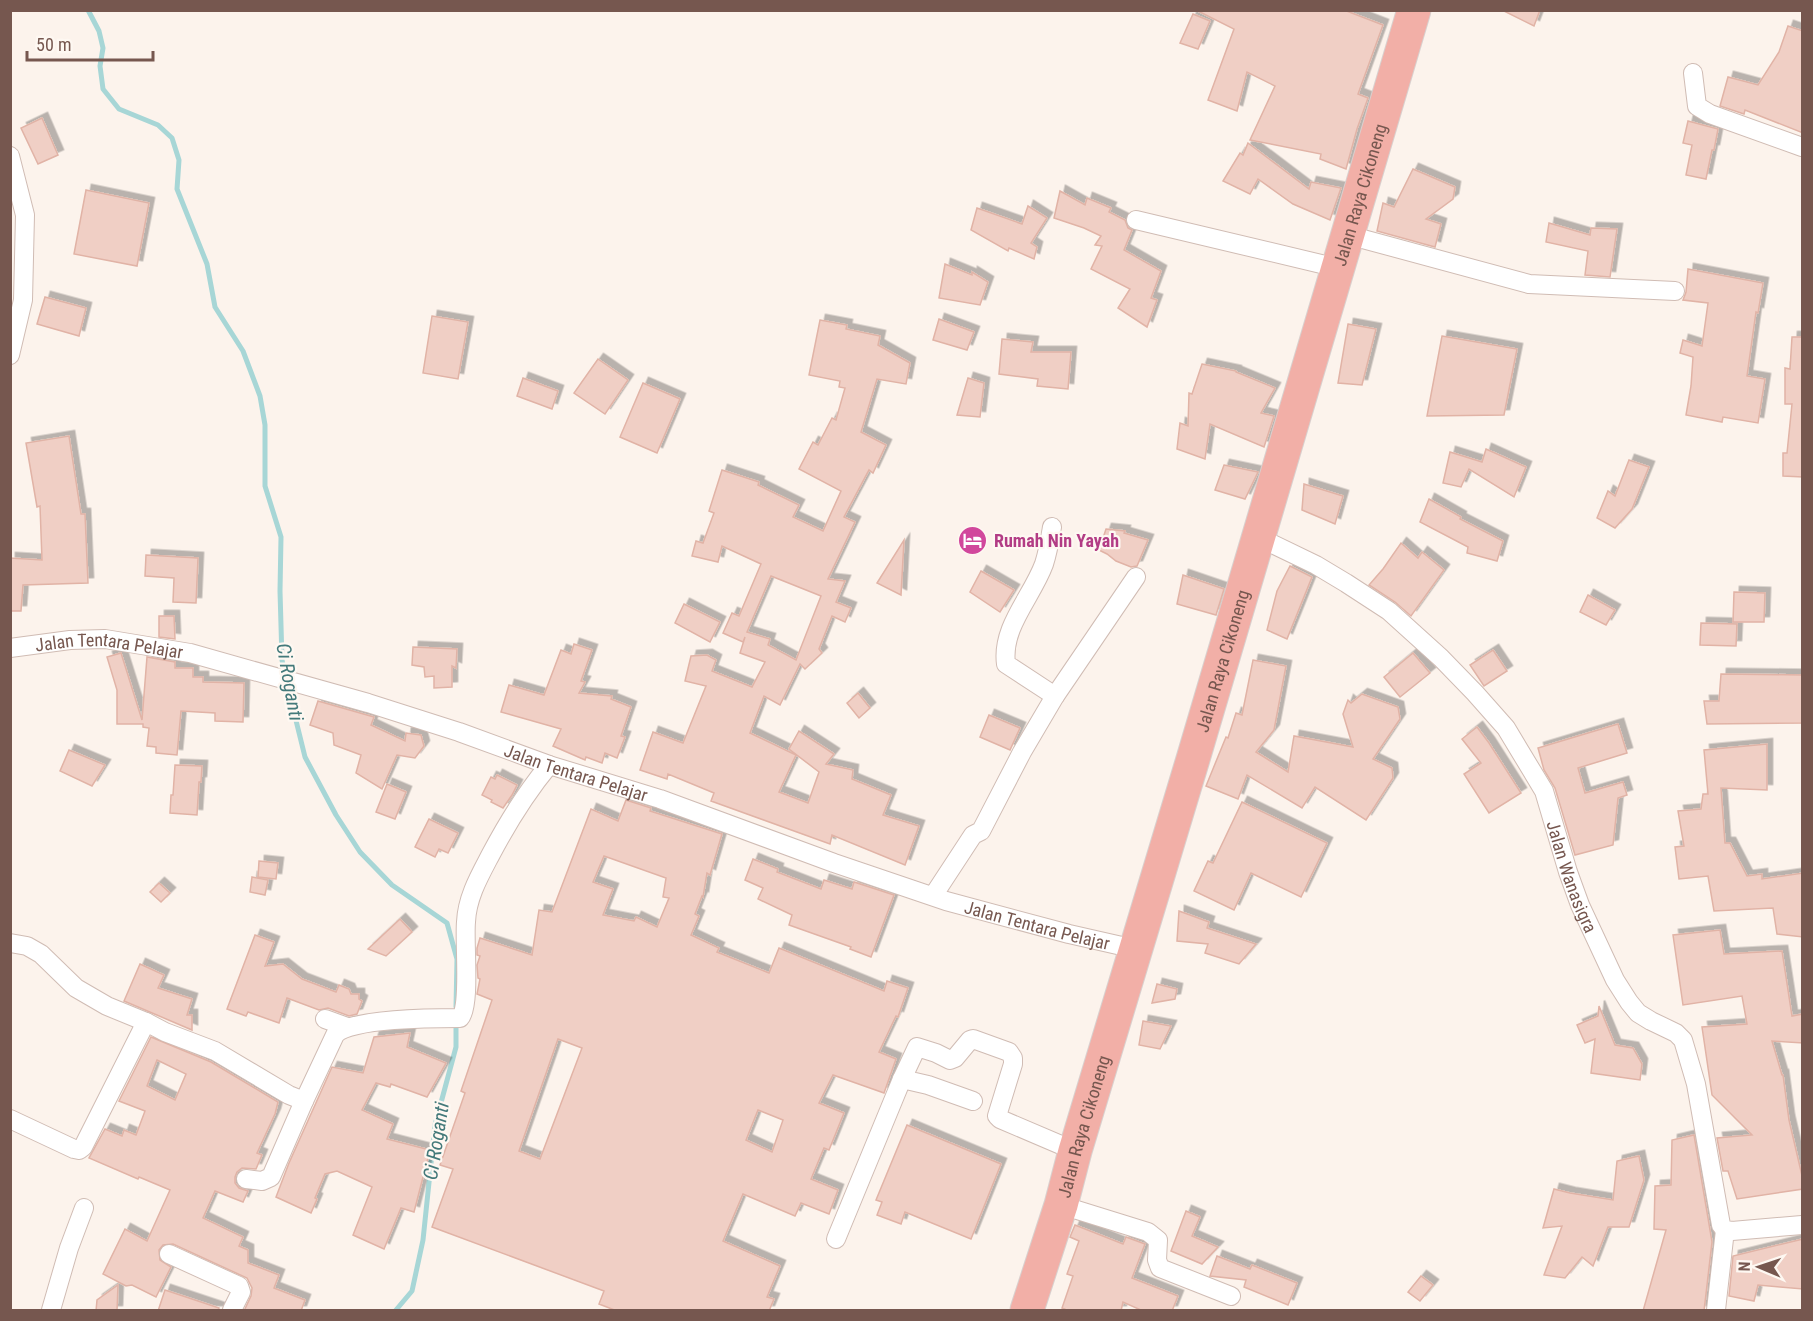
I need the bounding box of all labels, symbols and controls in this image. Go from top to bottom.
scale bar [27,24,153,62]
text: 50 m [36,34,71,55]
street label: Jalan Raya Cikoneng [1329,121,1390,268]
hotel icon: Rumah Nin Yayah [957,524,989,556]
place label: Rumah Nin Yayah [994,530,1119,551]
street label: Jalan Raya Cikoneng [1191,587,1253,734]
street label: Jalan Tentara Pelajar [34,628,185,662]
water label: Ci Roganti [271,641,309,723]
street label: Jalan Tentara Pelajar [502,739,651,805]
street label: Jalan Wanasigra [1543,818,1602,936]
street label: Jalan Tentara Pelajar [962,896,1112,954]
street label: Jalan Raya Cikoneng [1053,1053,1114,1200]
water label: Ci Roganti [418,1100,454,1182]
north arrow [1729,1237,1789,1297]
text: N [1735,1261,1754,1272]

